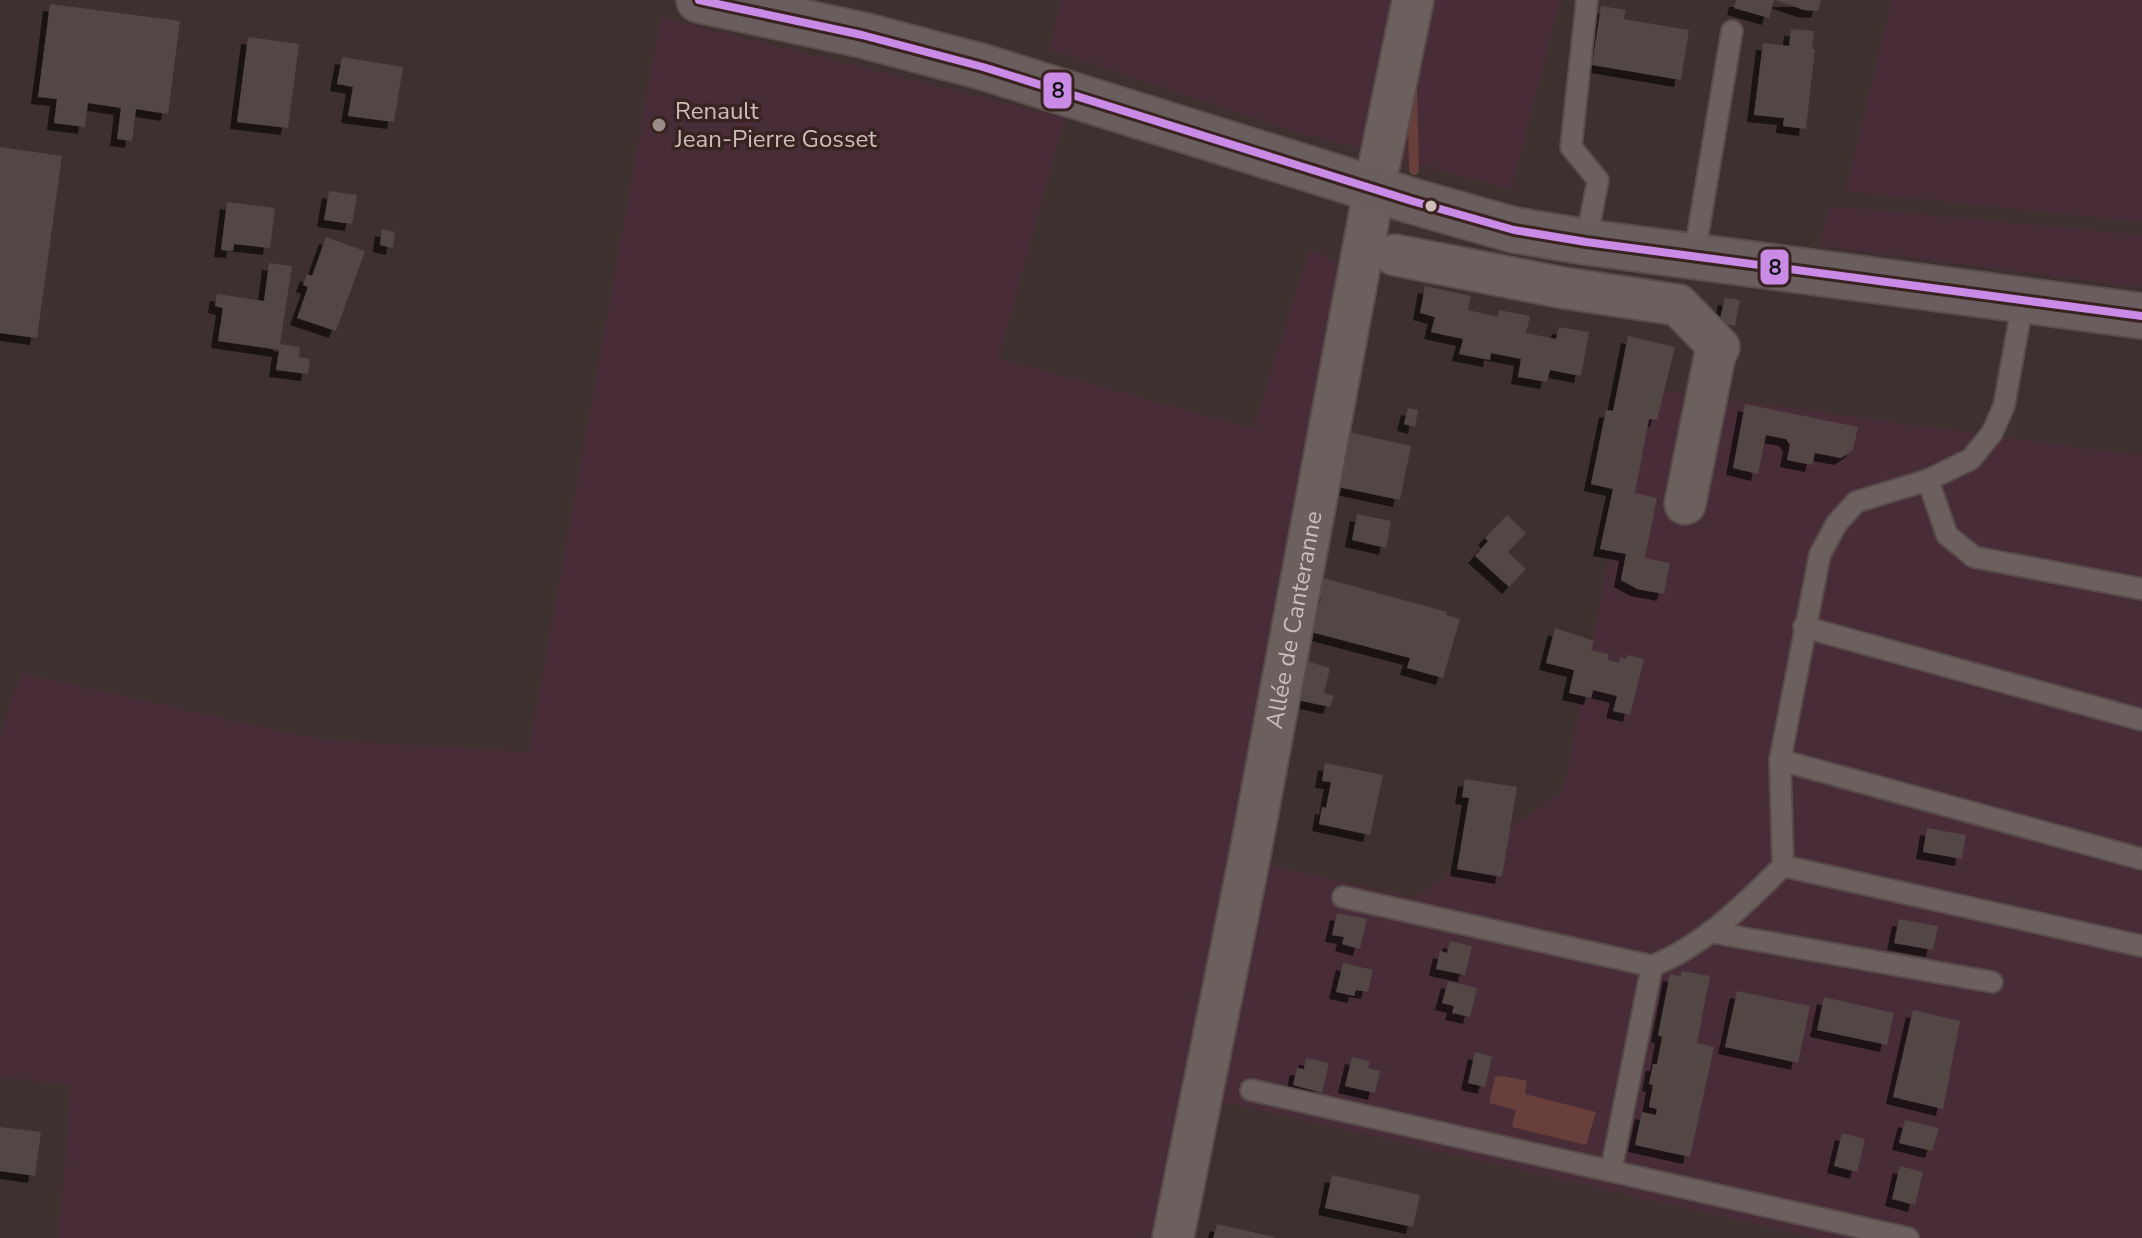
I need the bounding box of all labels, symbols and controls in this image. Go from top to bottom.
line badge: 8 [1042,71,1073,110]
text: 8 [1051,76,1065,106]
place label: Renault Jean-Pierre Gosset [674,95,877,155]
marker: Renault Jean-Pierre Gosset [650,116,668,134]
unlabelled marker [1423,198,1439,214]
line badge: 8 [1759,248,1790,286]
text: 8 [1768,253,1782,283]
street label: Allée de Canteranne [1258,508,1330,731]

